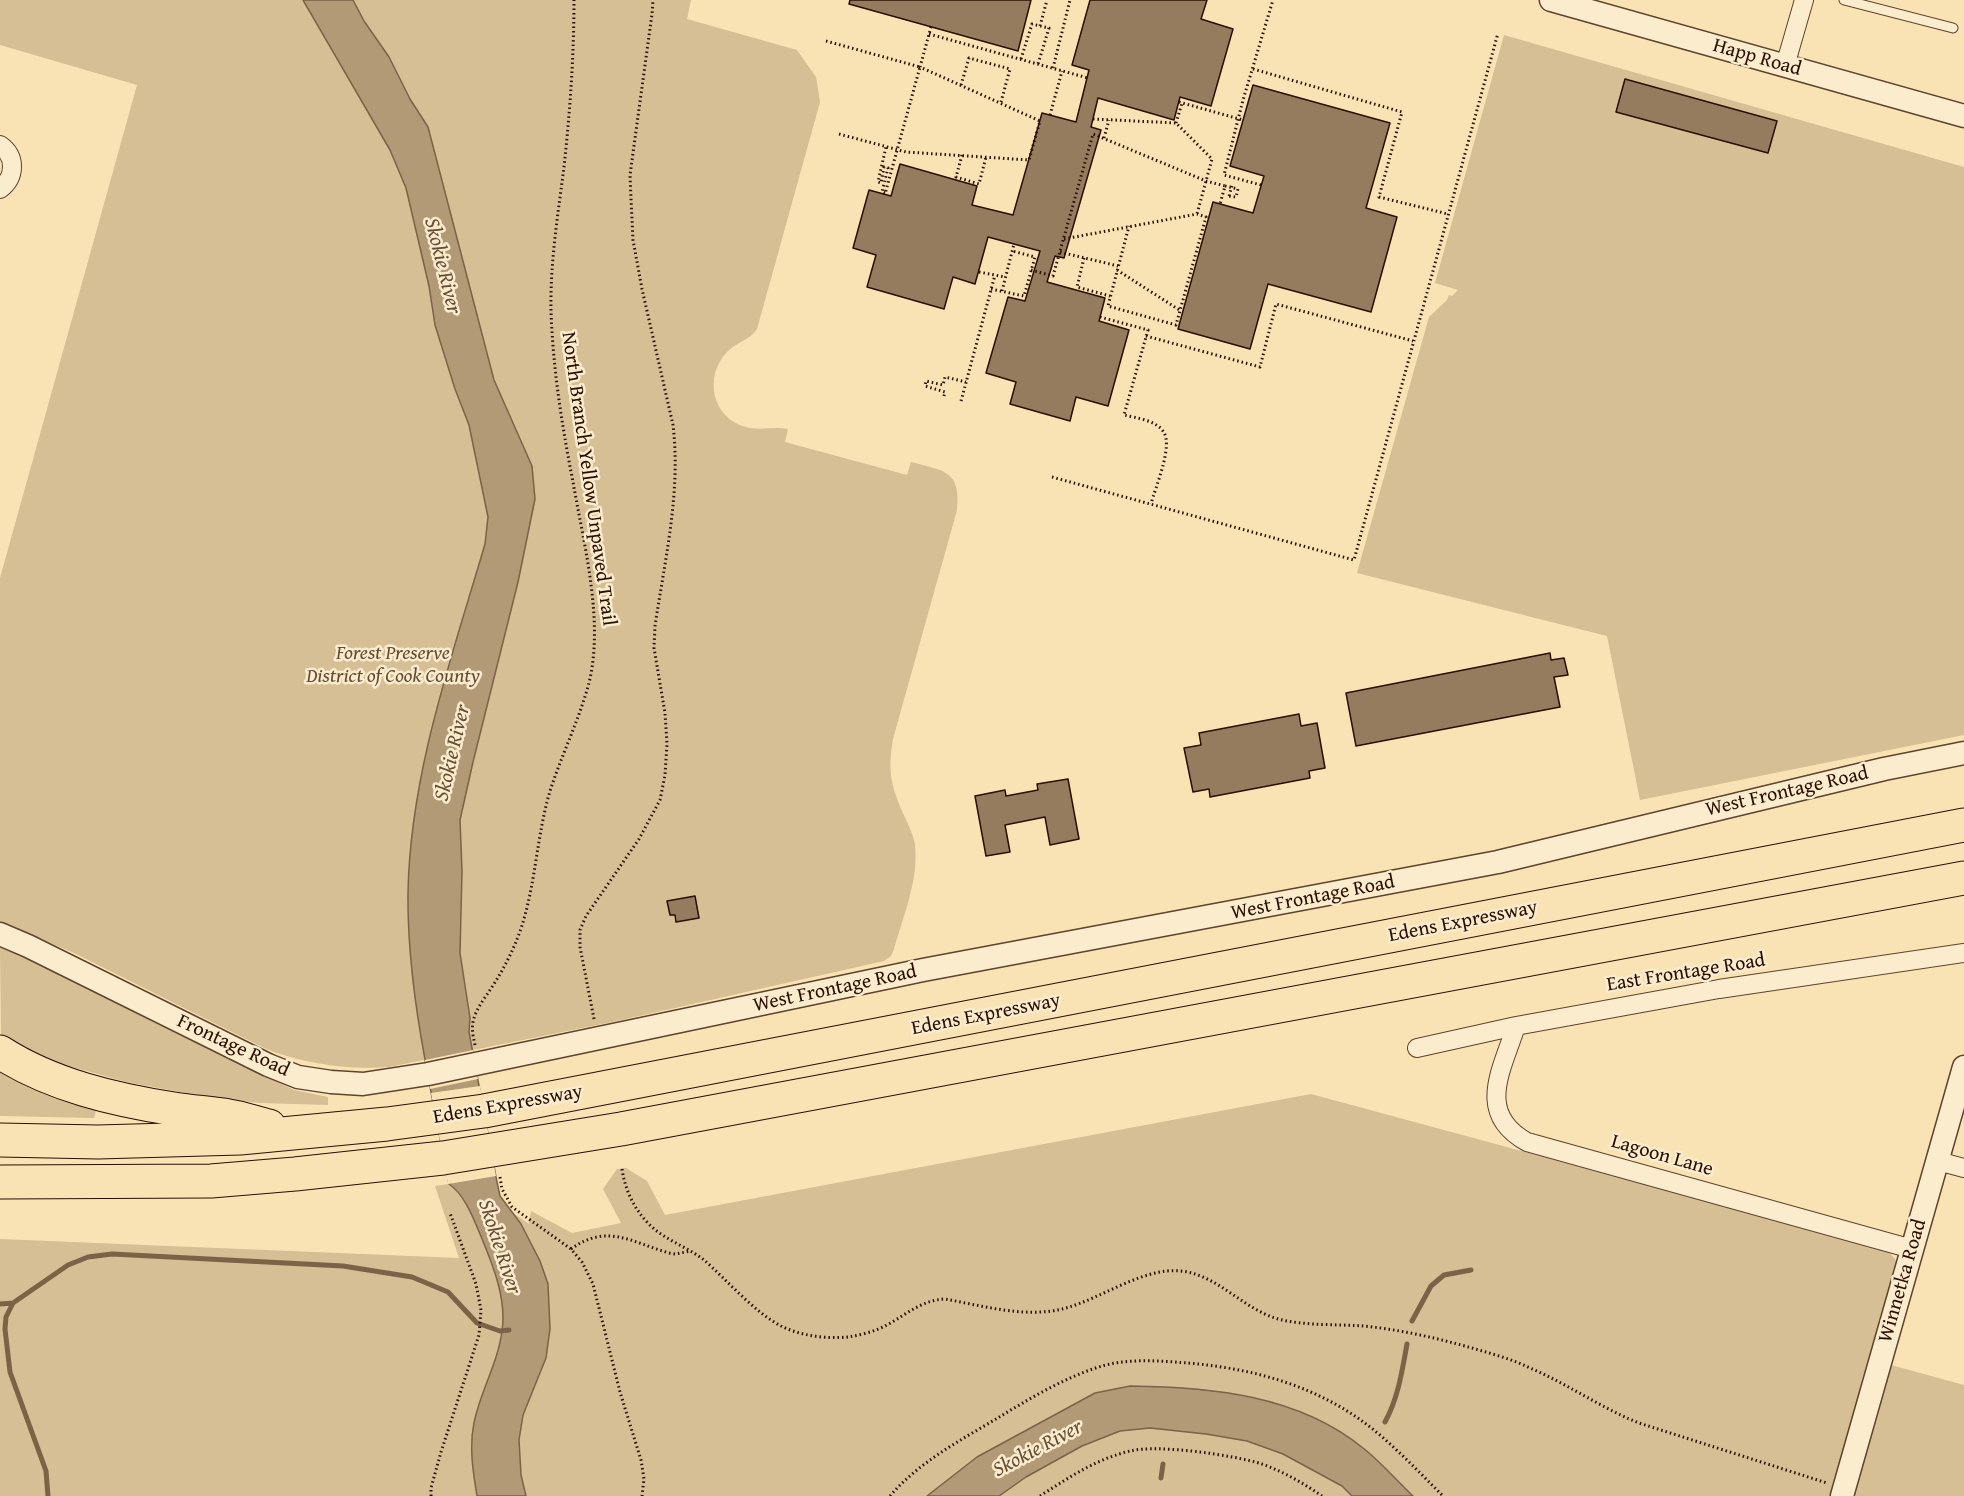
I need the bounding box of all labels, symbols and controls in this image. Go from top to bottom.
street label: Happ Road [1710,34,1804,82]
water label: Skokie River [418,215,466,317]
street label: North Branch Yellow Unpaved Trail [555,330,621,628]
park label: Forest Preserve District of Cook County [306,642,480,689]
water label: Skokie River [430,702,476,804]
street label: West Frontage Road [1703,762,1871,822]
street label: West Frontage Road [1229,870,1397,926]
street label: Edens Expressway [1386,896,1540,948]
street label: East Frontage Road [1605,949,1767,997]
street label: West Frontage Road [751,960,919,1018]
street label: Edens Expressway [909,989,1063,1041]
street label: Frontage Road [173,1010,293,1082]
street label: Edens Expressway [431,1080,585,1130]
street label: Lagoon Lane [1608,1130,1716,1182]
water label: Skokie River [472,1197,526,1297]
street label: Winnetka Road [1874,1216,1932,1346]
water label: Skokie River [989,1415,1087,1483]

